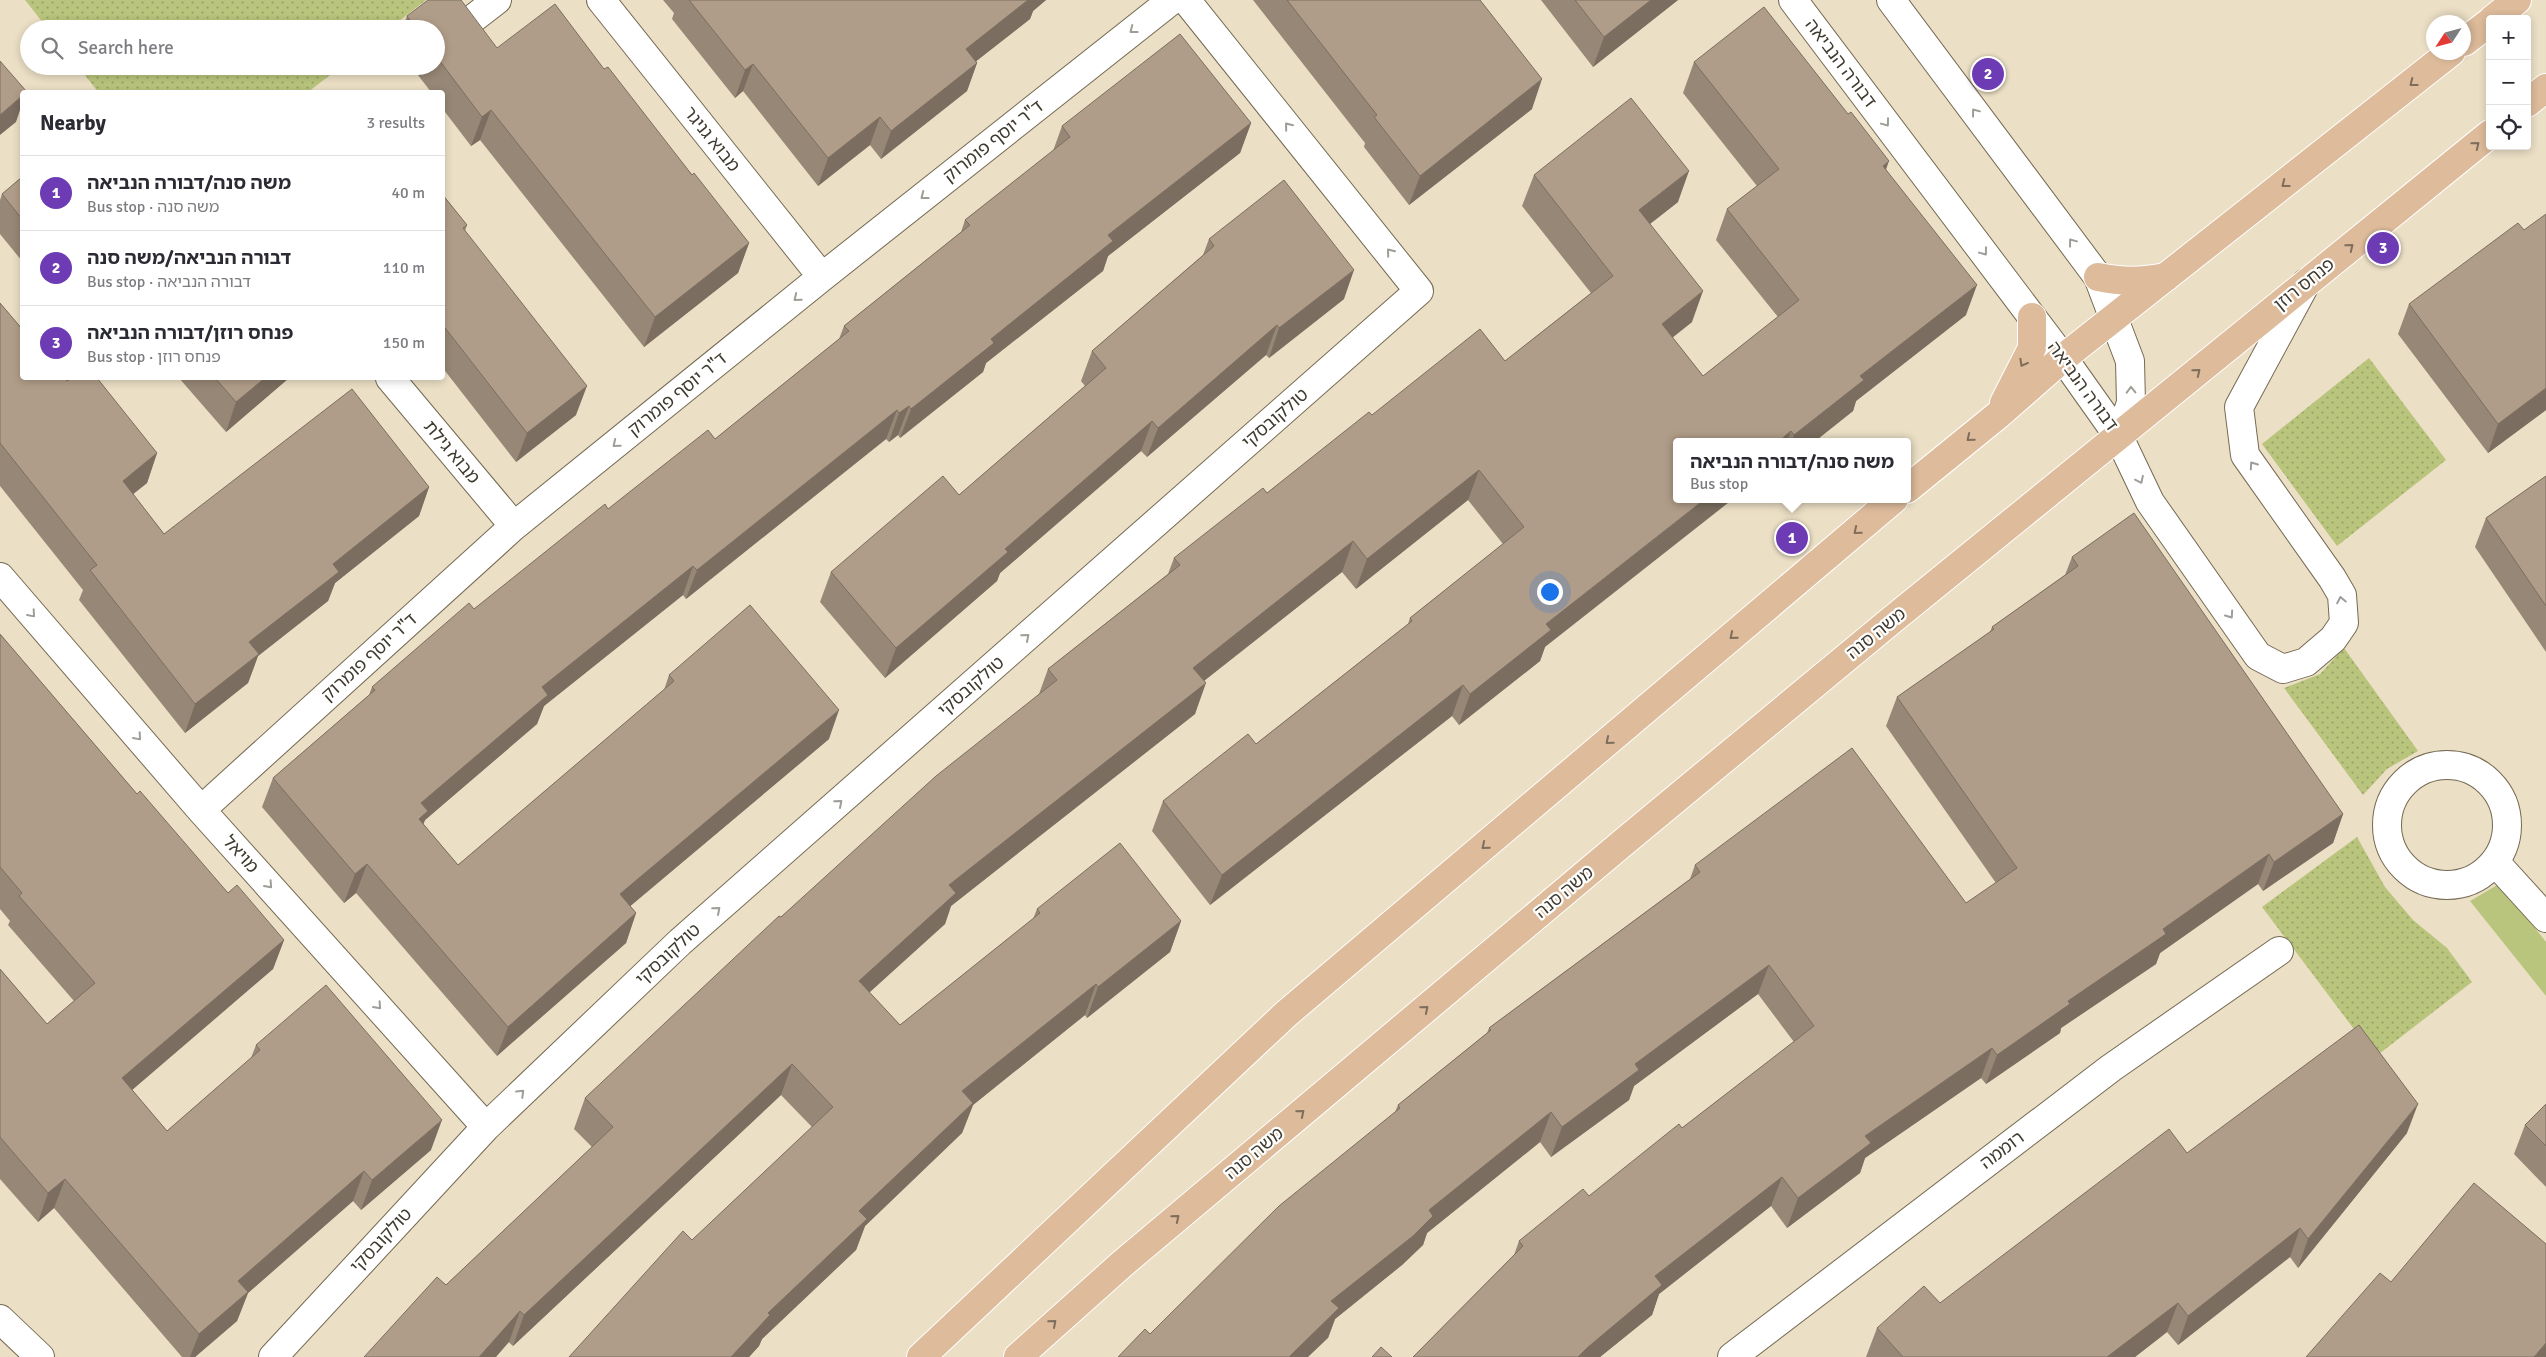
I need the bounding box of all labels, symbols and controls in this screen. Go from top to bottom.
street label: דבורה הנביאה [1800,14,1882,112]
north arrow [2426,15,2471,60]
map controls [2486,15,2531,150]
button: + [2486,15,2531,60]
search box [20,20,445,75]
one-way arrow [1130,25,1139,33]
icon: search [38,34,66,62]
text: Search here [78,36,174,60]
pin: 2 [1972,55,2004,93]
button: − [2486,60,2531,105]
one-way arrow [2409,77,2418,86]
street label: ד"ר יוסף פומרוק [939,95,1048,187]
street label: מבוא גניגר [679,102,745,176]
button: locate [2486,105,2531,150]
one-way arrow [1972,109,1980,118]
text: Nearby [40,110,106,136]
text: 3 results [366,113,425,133]
one-way arrow [1880,117,1889,127]
one-way arrow [1285,123,1293,132]
one-way arrow [2470,142,2479,150]
text: משה סנה/דבורה הנביאה [87,171,291,195]
one-way arrow [2282,178,2291,186]
text: 1 [52,183,60,203]
text: 40 m [391,183,425,203]
one-way arrow [921,191,930,199]
text: Bus stop · משה סנה [87,197,219,217]
pin: 3 [2367,229,2399,267]
one-way arrow [2069,238,2078,248]
one-way arrow [2344,244,2353,253]
text: דבורה הנביאה/משה סנה [87,246,291,270]
one-way arrow [1978,246,1987,256]
one-way arrow [1386,249,1395,258]
street label: פנחס רוזן [2269,253,2339,315]
text: 2 [52,258,60,278]
text: 110 m [383,258,425,278]
text: Bus stop · דבורה הנביאה [87,272,251,292]
one-way arrow [793,292,802,301]
text: פנחס רוזן/דבורה הנביאה [87,321,293,345]
text: 3 [52,333,60,353]
text: 150 m [383,333,425,353]
street label: דבורה הנביאה [2043,337,2123,435]
text: Bus stop · פנחס רוזן [87,347,221,367]
street label: ד"ר יוסף פומרוק [623,347,731,441]
one-way arrow [2020,358,2030,367]
one-way arrow [2191,370,2200,378]
street label: טולקובסקי [1237,383,1313,453]
one-way arrow [2126,386,2136,394]
street label: מבוא גילת [419,416,485,488]
one-way arrow [1967,432,1976,440]
one-way arrow [613,438,622,446]
popup [1673,438,1911,503]
text: משה סנה/דבורה הנביאה [1690,450,1894,474]
one-way arrow [2250,461,2259,471]
text: Bus stop [1690,474,1748,494]
one-way arrow [2134,475,2144,484]
pin: 1 [1776,519,1808,557]
one-way arrow [1854,525,1863,533]
your location [1537,579,1563,605]
one-way arrow [2337,596,2347,604]
street label: משה סנה [1842,602,1910,664]
street label: ד"ר יוסף פומרוק [317,608,422,706]
one-way arrow [26,609,35,618]
one-way arrow [2224,610,2233,619]
one-way arrow [1730,630,1739,638]
one-way arrow [1021,634,1030,643]
street label: טולקובסקי [933,651,1009,721]
one-way arrow [132,732,141,741]
one-way arrow [1606,735,1615,743]
one-way arrow [833,799,842,808]
street label: מויאל [218,831,264,878]
one-way arrow [1482,840,1491,848]
street label: משה סנה [1530,861,1598,923]
one-way arrow [263,880,272,889]
one-way arrow [711,907,720,916]
street label: טולקובסקי [631,918,705,990]
one-way arrow [372,1001,381,1010]
one-way arrow [1419,1006,1428,1014]
one-way arrow [516,1090,525,1099]
one-way arrow [1295,1110,1304,1119]
street label: משה סנה [1220,1122,1288,1184]
street label: רוממה [1976,1126,2028,1174]
street label: טולקובסקי [345,1203,417,1277]
one-way arrow [1171,1214,1180,1223]
one-way arrow [1047,1321,1056,1329]

